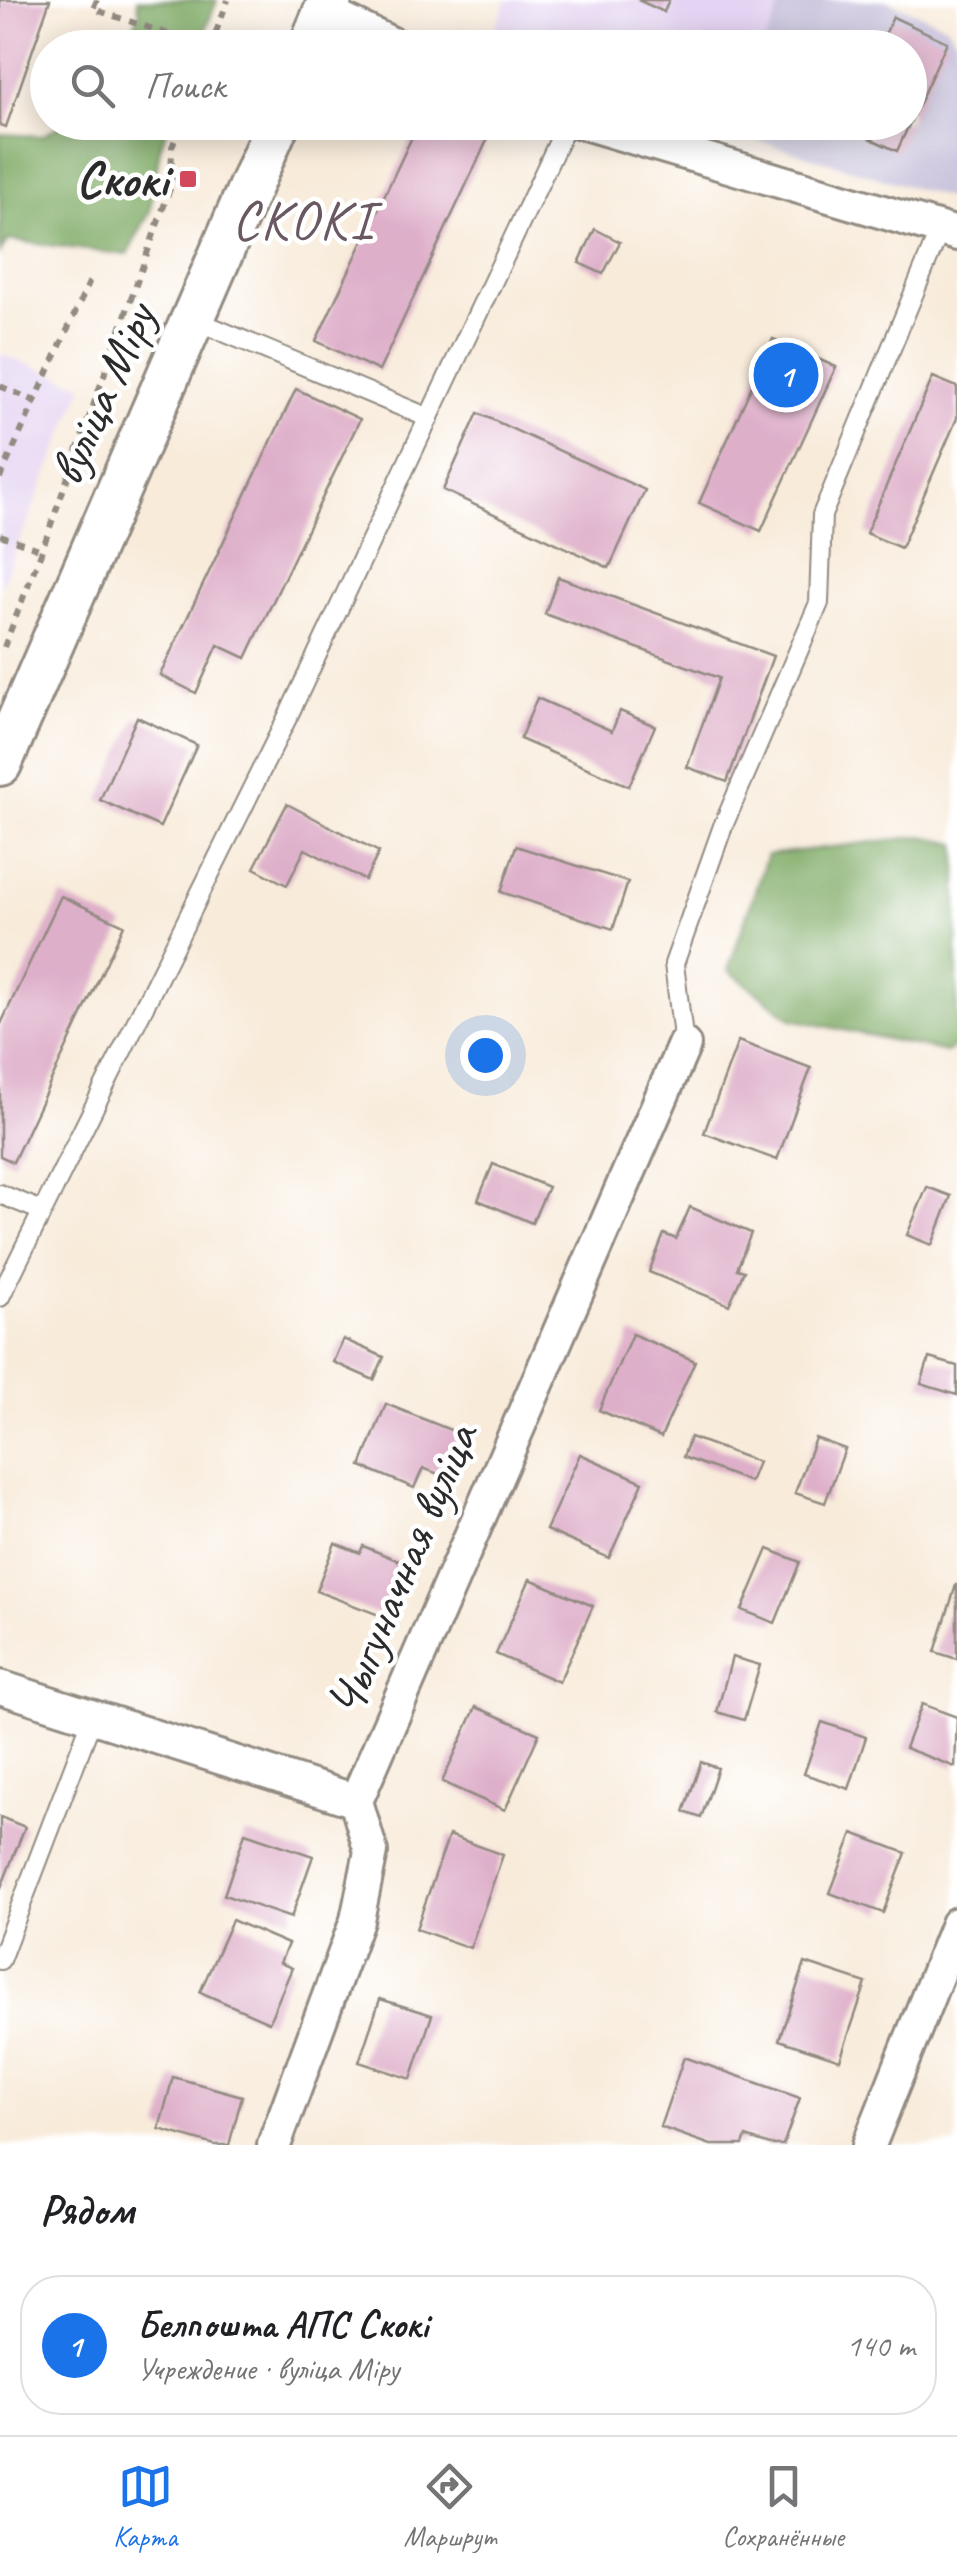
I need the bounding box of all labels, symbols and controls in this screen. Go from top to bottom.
search box [30,30,927,140]
icon: search [65,58,120,113]
text: Поиск [145,62,225,109]
place label: Скокі [76,148,174,211]
marker: Скокі [177,168,199,190]
district label: СКОКІ [232,185,383,255]
street label: вуліца Міру [34,290,171,494]
pin: 1 [754,338,818,412]
your location [460,1030,511,1081]
street label: Чыгуначная вуліца [312,1412,493,1726]
text: Рядом [40,2184,134,2237]
text: Белпошта АПС Скокі [137,2301,428,2348]
text: 1 [67,2325,82,2366]
text: 140 m [846,2325,915,2366]
text: Учреждение · вуліца Міру [137,2348,399,2389]
tab: Карта [113,2459,177,2554]
tab: Маршрут [404,2459,496,2554]
tab: Сохранённые [722,2459,844,2554]

